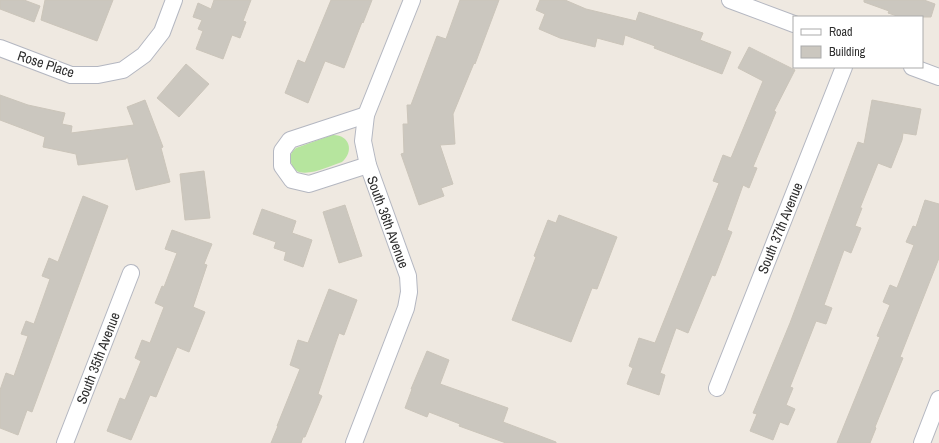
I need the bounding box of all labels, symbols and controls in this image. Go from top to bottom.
legend [793,16,923,68]
text: Road [829,24,853,40]
text: Building [829,44,866,60]
street label: Rose Place [15,46,77,82]
street label: South 36th Avenue [363,173,413,271]
street label: South 37th Avenue [754,180,806,276]
street label: South 35th Avenue [72,310,124,406]

